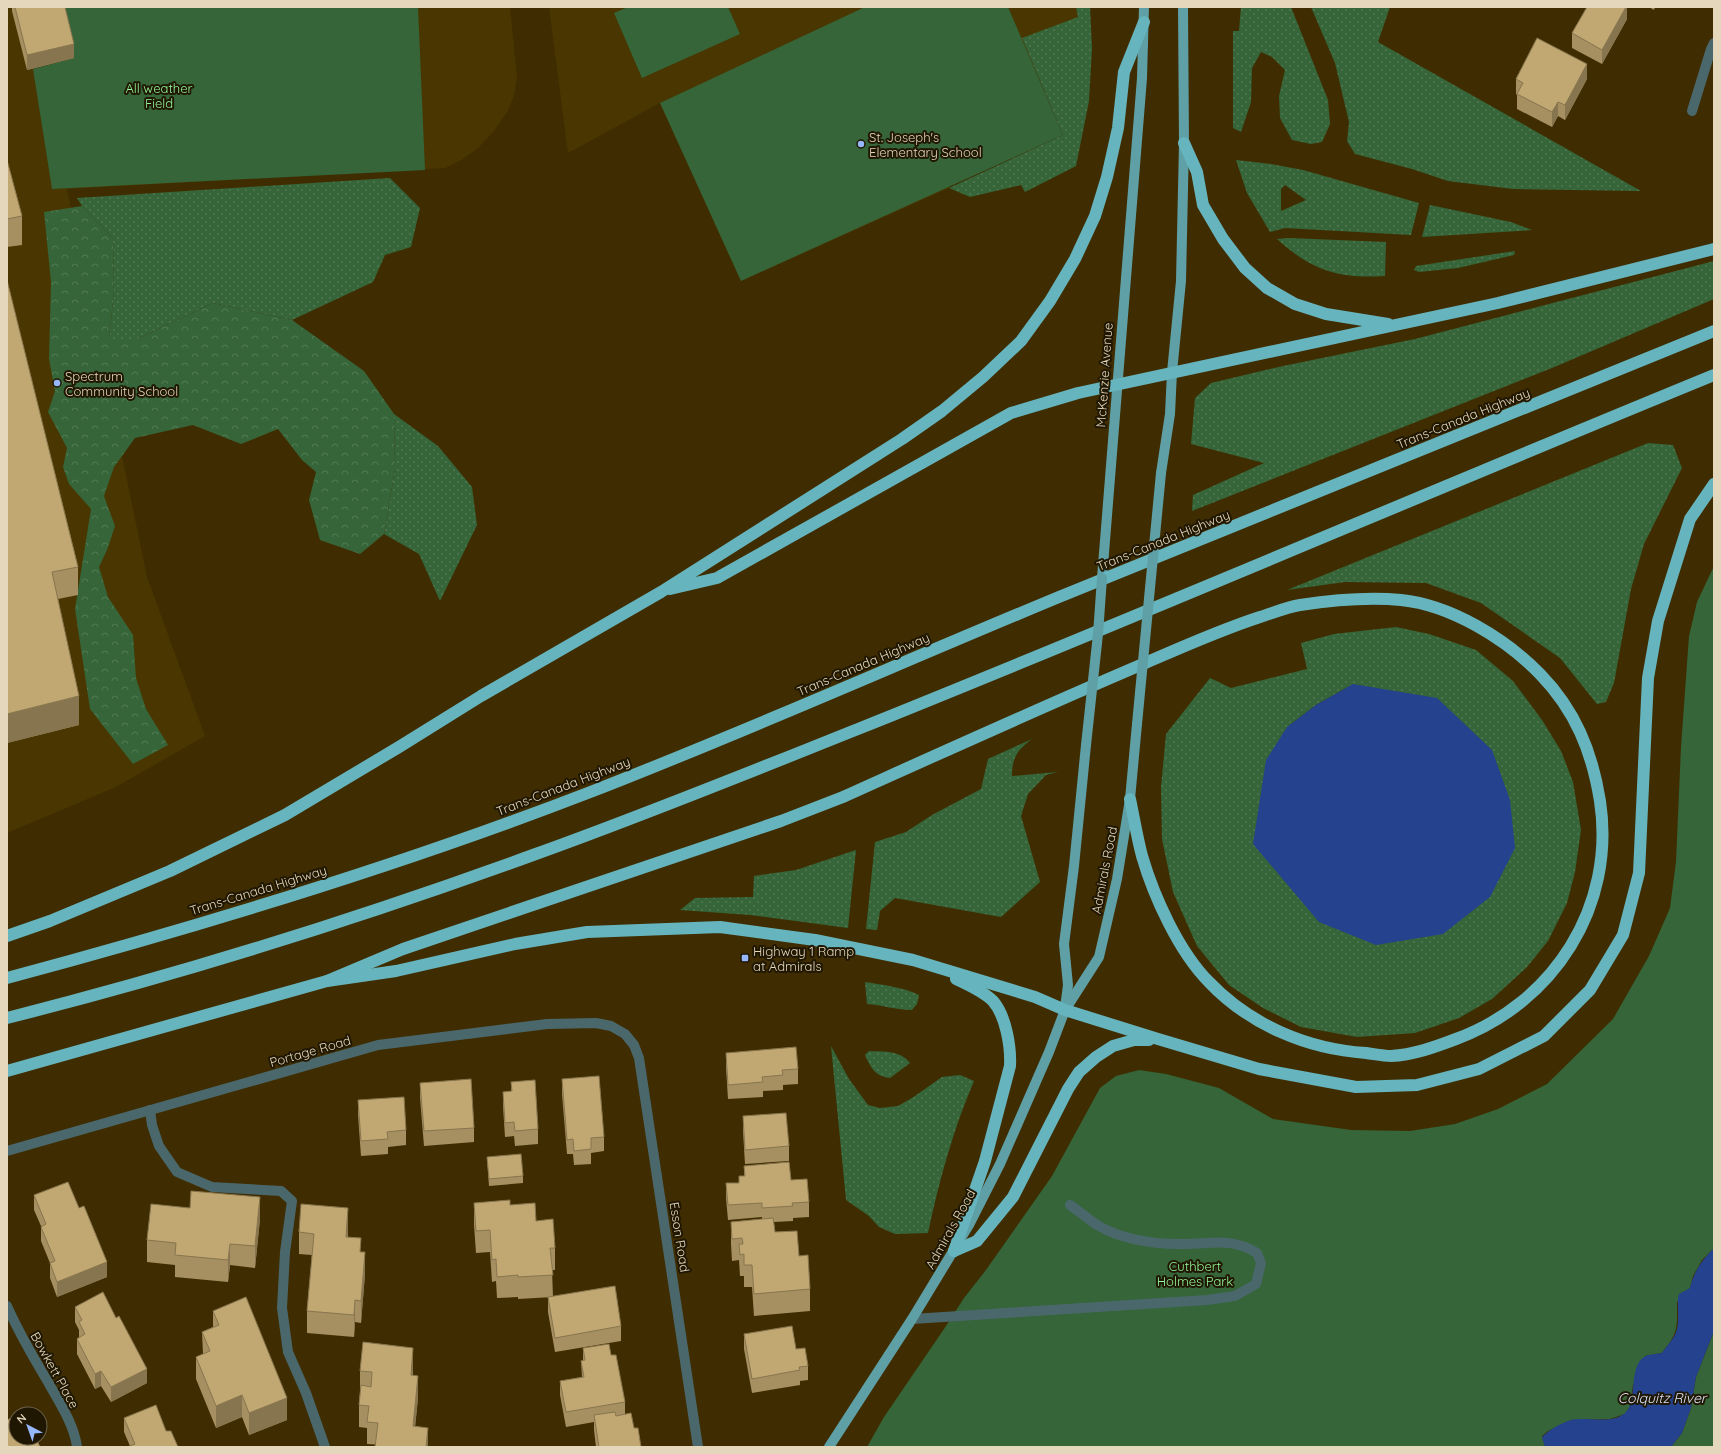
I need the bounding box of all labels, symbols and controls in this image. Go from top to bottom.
park label: All weather Field [125,80,193,111]
place label: St. Joseph's Elementary School [869,129,982,160]
marker: St. Joseph's Elementary School [856,139,866,149]
street label: McKenzie Avenue [1092,322,1116,428]
place label: Spectrum Community School [65,368,178,399]
marker: Spectrum Community School [52,378,62,388]
street label: Trans-Canada Highway [1394,384,1532,452]
street label: Trans-Canada Highway [1094,506,1232,574]
street label: Trans-Canada Highway [794,629,932,699]
street label: Trans-Canada Highway [494,753,632,819]
street label: Admirals Road [1088,825,1120,915]
street label: Trans-Canada Highway [188,862,328,918]
place label: Highway 1 Ramp at Admirals [753,943,854,974]
marker: Highway 1 Ramp at Admirals [740,953,750,963]
street label: Portage Road [268,1032,352,1070]
street label: Admirals Road [922,1186,978,1272]
street label: Esson Road [667,1201,693,1273]
park label: Cuthbert Holmes Park [1157,1258,1233,1289]
street label: Bowkett Place [27,1329,83,1411]
water label: Colquitz River [1618,1389,1708,1407]
north arrow [8,1406,48,1446]
text: N [14,1411,29,1426]

